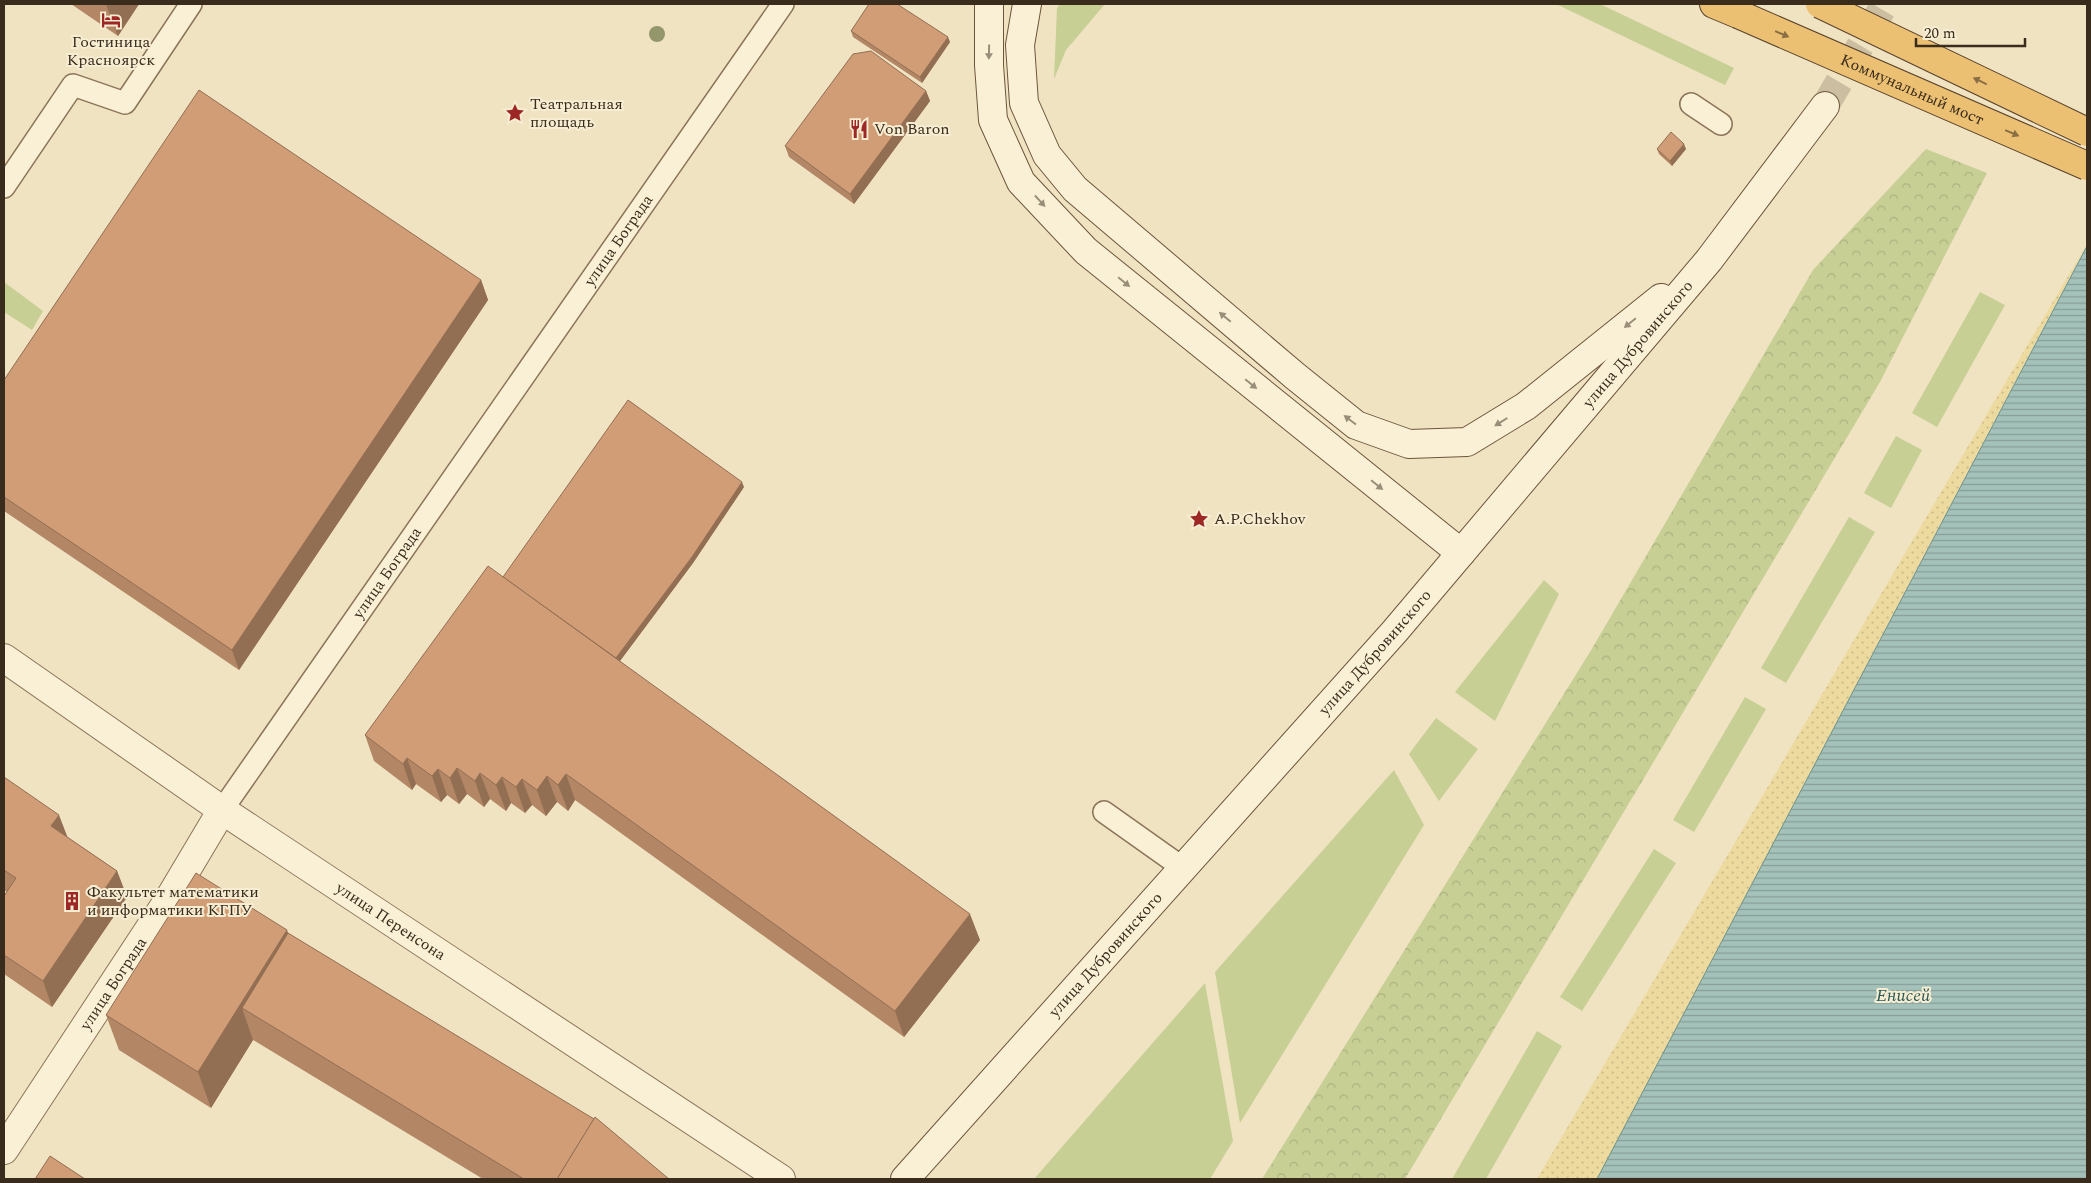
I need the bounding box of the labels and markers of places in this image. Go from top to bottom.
hotel icon: Гостиница Красноярск [100,9,122,31]
place label: Гостиница Красноярск [67,30,155,72]
place label: Театральная площадь [530,92,623,134]
place icon: Театральная площадь [504,102,526,124]
place label: Von Baron [874,117,950,141]
restaurant icon: Von Baron [848,118,870,140]
place label: A.P.Chekhov [1214,507,1307,531]
place icon: A.P.Chekhov [1188,508,1210,530]
place label: Факультет математики и информатики КГПУ [87,880,259,922]
building icon: Факультет математики и информатики КГПУ [61,890,83,912]

